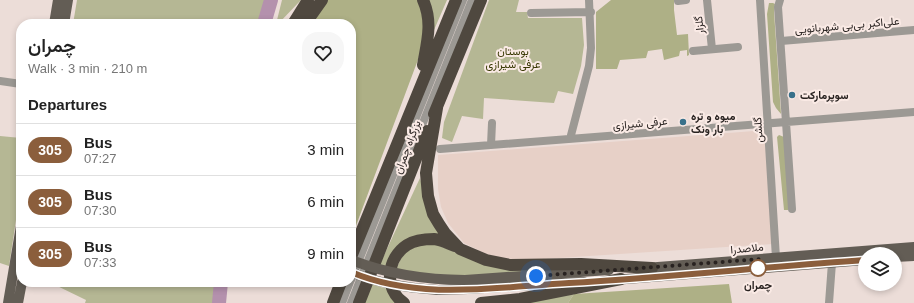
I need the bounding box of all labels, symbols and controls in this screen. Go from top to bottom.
street label: علی‌اکبر بی‌بی شهربانویی [794,14,900,37]
street label: گلزار [692,15,707,36]
button: heart [302,32,344,74]
text: چمران [28,35,76,56]
park label: بوستان عرفی شیرازی [485,45,541,71]
text: Walk · 3 min · 210 m [28,61,147,76]
place label: سوپرمارکت [800,89,849,103]
marker: سوپرمارکت [787,90,797,100]
text: Departures [28,96,107,113]
place label: میوه و تره بار ونک [691,110,735,136]
street label: عرفی شیرازی [612,115,668,132]
marker: میوه و تره بار ونک [678,117,688,127]
street label: گلشن [751,117,766,143]
street label: بزرگراه چمران [391,119,425,176]
text: Bus [84,134,112,151]
text: 3 min [307,141,344,158]
text: 305 [38,142,62,158]
text: 07:27 [84,151,117,166]
text: Bus [84,186,112,203]
text: 6 min [307,193,344,210]
text: 305 [38,194,62,210]
text: 07:30 [84,203,117,218]
text: Bus [84,238,112,255]
street label: ملاصدرا [730,241,764,256]
text: 9 min [307,245,344,262]
text: 305 [38,246,62,262]
map controls [858,247,902,291]
button: layers [858,247,902,291]
text: 07:33 [84,255,117,270]
marker: چمران [749,259,767,277]
your location [526,266,546,286]
place label: چمران [744,279,772,293]

